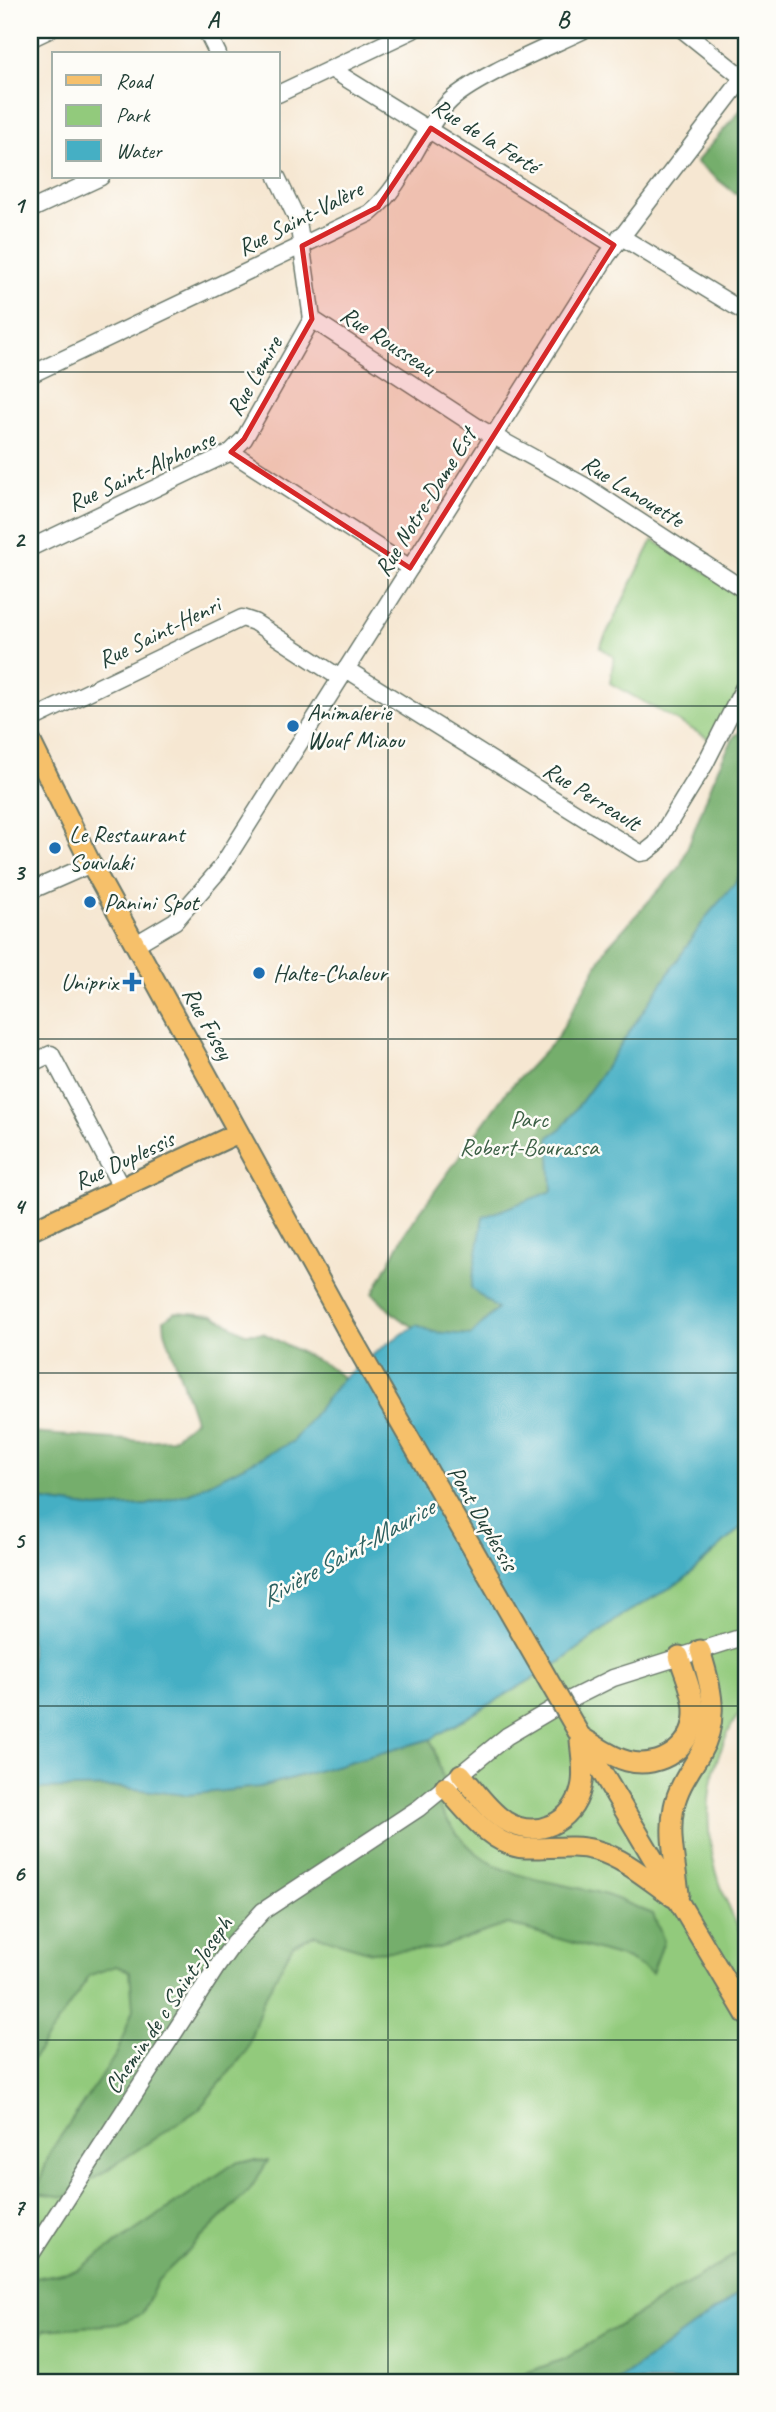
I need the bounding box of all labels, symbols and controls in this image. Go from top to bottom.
text: A [207,5,221,34]
text: B [557,5,571,34]
legend [52,52,280,178]
text: Road [116,68,155,94]
street label: Rue de la Ferté [427,91,549,183]
text: Park [116,102,151,128]
text: Water [116,138,163,164]
street label: Rue Saint-Valère [232,173,370,262]
text: 1 [14,191,27,220]
street label: Rue Rousseau [335,299,443,384]
street label: Rue Lemire [219,329,290,421]
street label: Rue Notre-Dame Est [367,420,484,582]
street label: Rue Saint-Alphonse [63,423,221,518]
street label: Rue Lanouette [577,448,691,535]
text: 2 [14,525,27,554]
street label: Rue Saint-Henri [93,588,227,675]
place label: Animalerie Wouf Miaou [307,697,406,755]
marker: Animalerie Wouf Miaou [285,718,301,734]
street label: Rue Perreault [538,754,648,839]
place label: Le Restaurant Souvlaki [69,819,186,877]
marker: Le Restaurant Souvlaki [47,840,63,856]
text: 3 [14,858,27,887]
place label: Panini Spot [104,887,200,917]
marker: Panini Spot [82,894,98,910]
place label: Halte-Chaleur [273,958,389,988]
marker: Halte-Chaleur [251,965,267,981]
place label: Uniprix [61,967,120,997]
marker: Uniprix [124,974,140,990]
street label: Rue Fusey [176,981,241,1066]
park label: Parc Robert-Bourassa [460,1104,600,1162]
street label: Rue Duplessis [69,1123,181,1196]
text: 4 [14,1192,27,1221]
street label: Pont Duplessis [441,1460,526,1578]
water label: Rivière Saint-Maurice [255,1489,444,1614]
text: 5 [14,1526,26,1555]
text: 6 [14,1859,27,1888]
street label: Chemin de c Saint-Joseph [97,1910,239,2100]
text: 7 [14,2193,27,2222]

